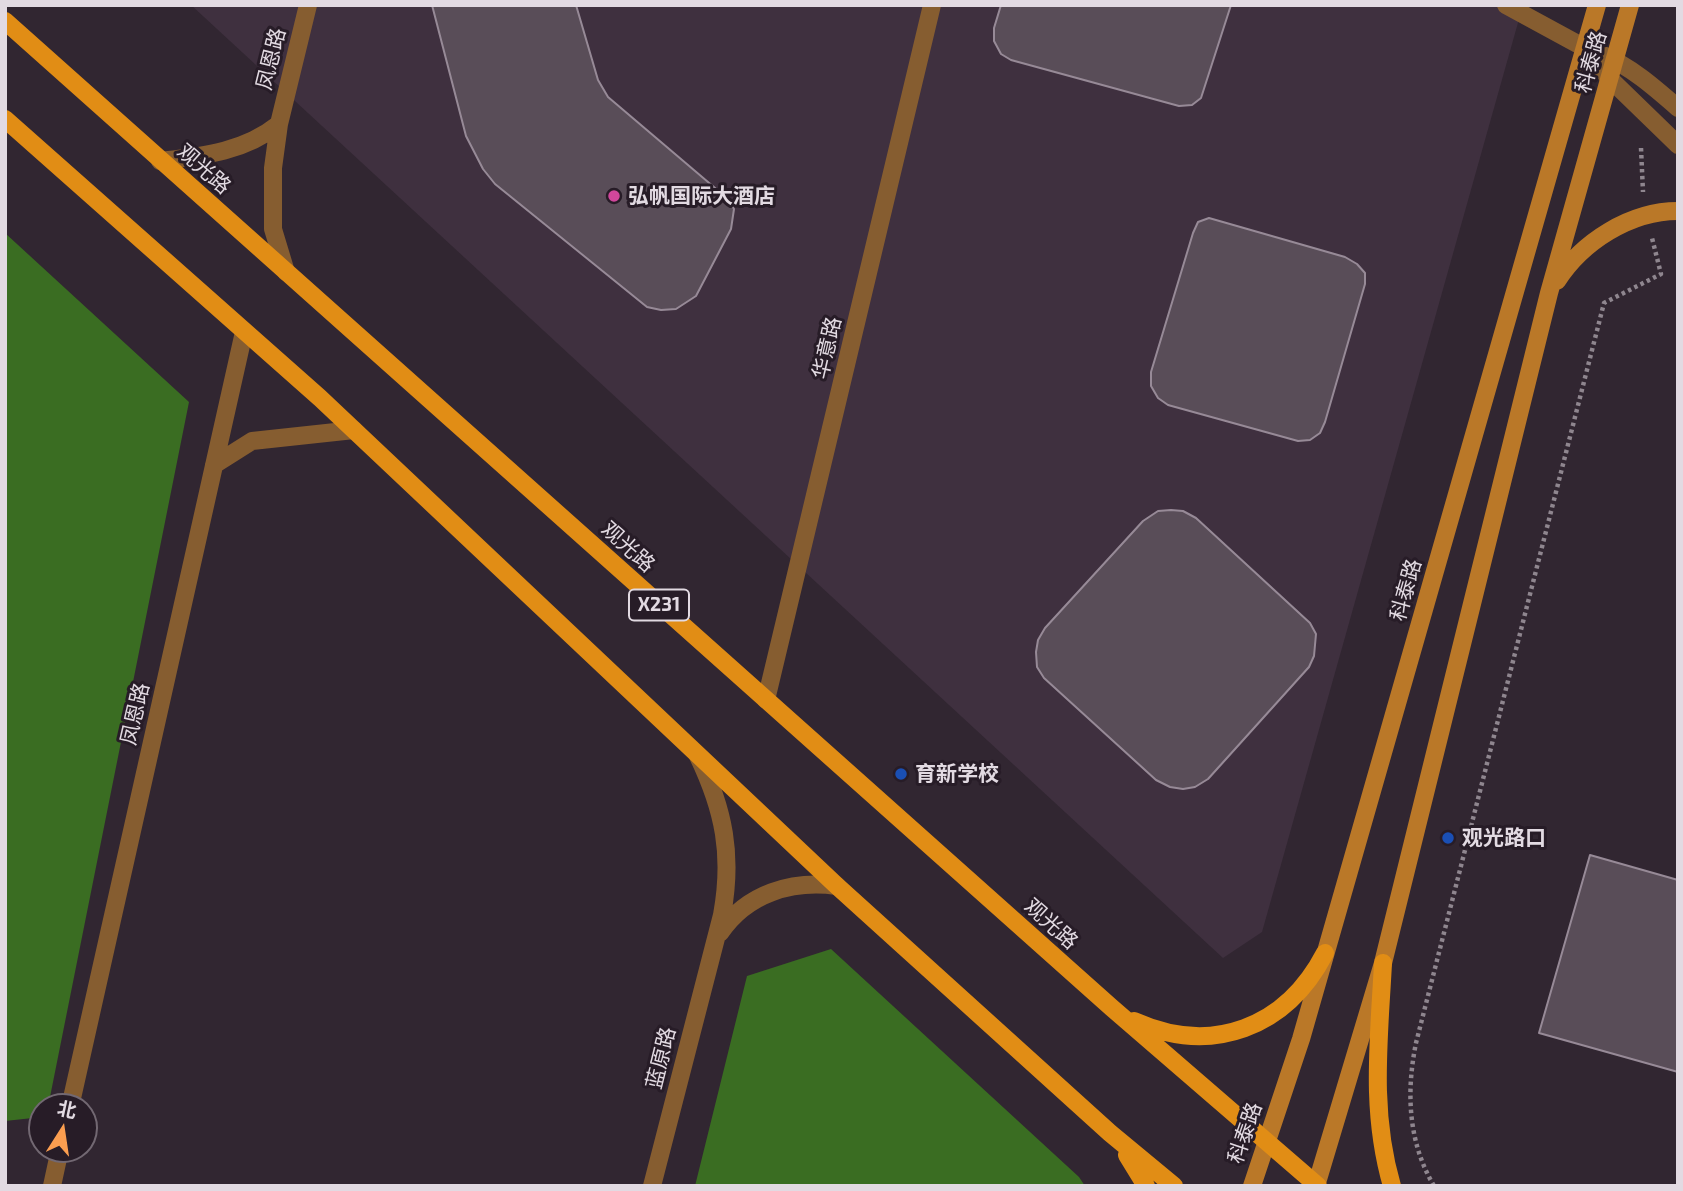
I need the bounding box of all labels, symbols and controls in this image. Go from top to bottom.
street label: 凤恩路 [251,25,291,93]
street label: 科泰路 [1570,28,1612,96]
street label: 观光路 [172,139,236,199]
place label: 弘帆国际大酒店 [628,183,775,209]
marker: 弘帆国际大酒店 [606,188,622,204]
street label: 华意路 [808,314,846,382]
street label: 观光路 [596,517,660,577]
street label: 科泰路 [1385,556,1427,624]
road number: X231 [629,590,689,620]
street label: 凤恩路 [116,680,154,748]
place label: 育新学校 [915,761,999,787]
marker: 育新学校 [893,766,909,782]
place label: 观光路口 [1462,825,1546,851]
marker: 观光路口 [1440,830,1456,846]
street label: 观光路 [1019,894,1083,954]
street label: 蓝原路 [641,1024,681,1092]
north arrow [28,1093,98,1163]
text: 北 [55,1096,79,1122]
street label: 科泰路 [1223,1099,1267,1167]

